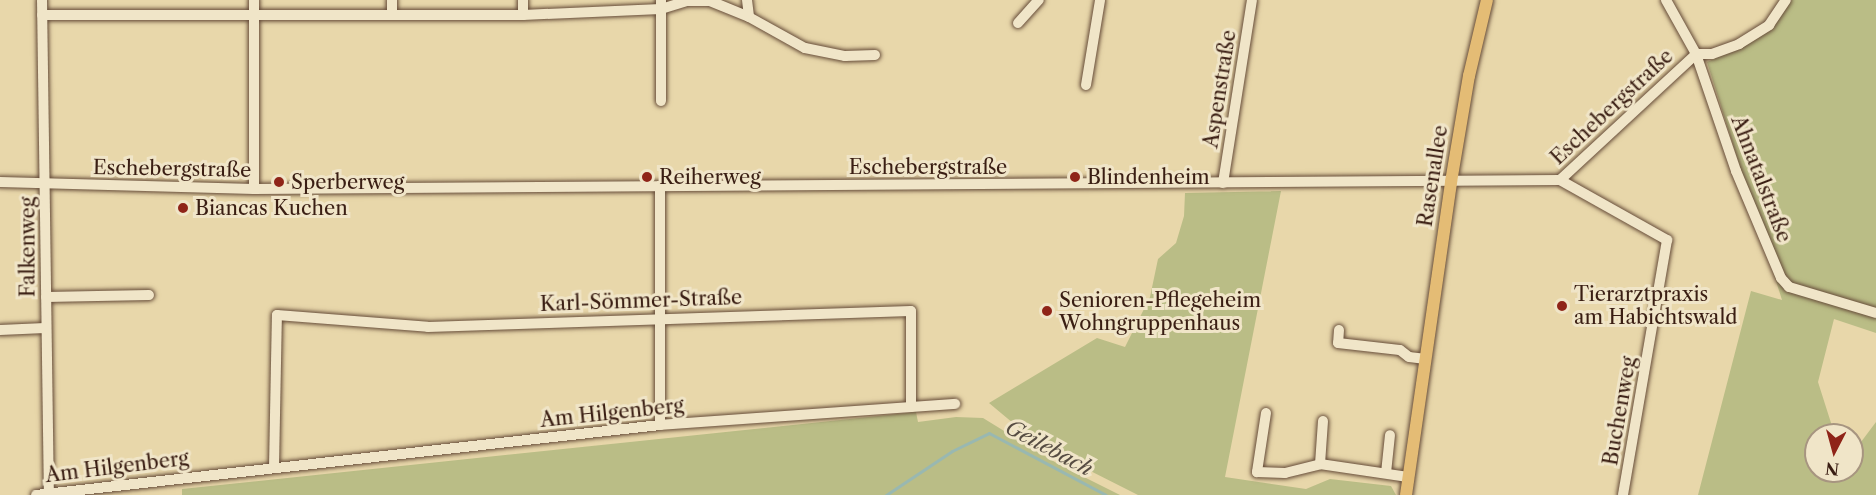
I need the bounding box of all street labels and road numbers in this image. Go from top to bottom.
street label: Aspenstraße [1199,28,1241,150]
street label: Eschebergstraße [1546,44,1678,170]
street label: Ahnatalstraße [1726,112,1796,246]
street label: Rasenallee [1413,124,1453,228]
street label: Eschebergstraße [849,155,1007,179]
street label: Eschebergstraße [93,156,251,182]
street label: Falkenweg [16,197,40,297]
street label: Karl-Sömmer-Straße [540,285,742,317]
street label: Buchenweg [1599,355,1641,467]
street label: Am Hilgenberg [539,394,685,432]
street label: Am Hilgenberg [44,446,190,488]

